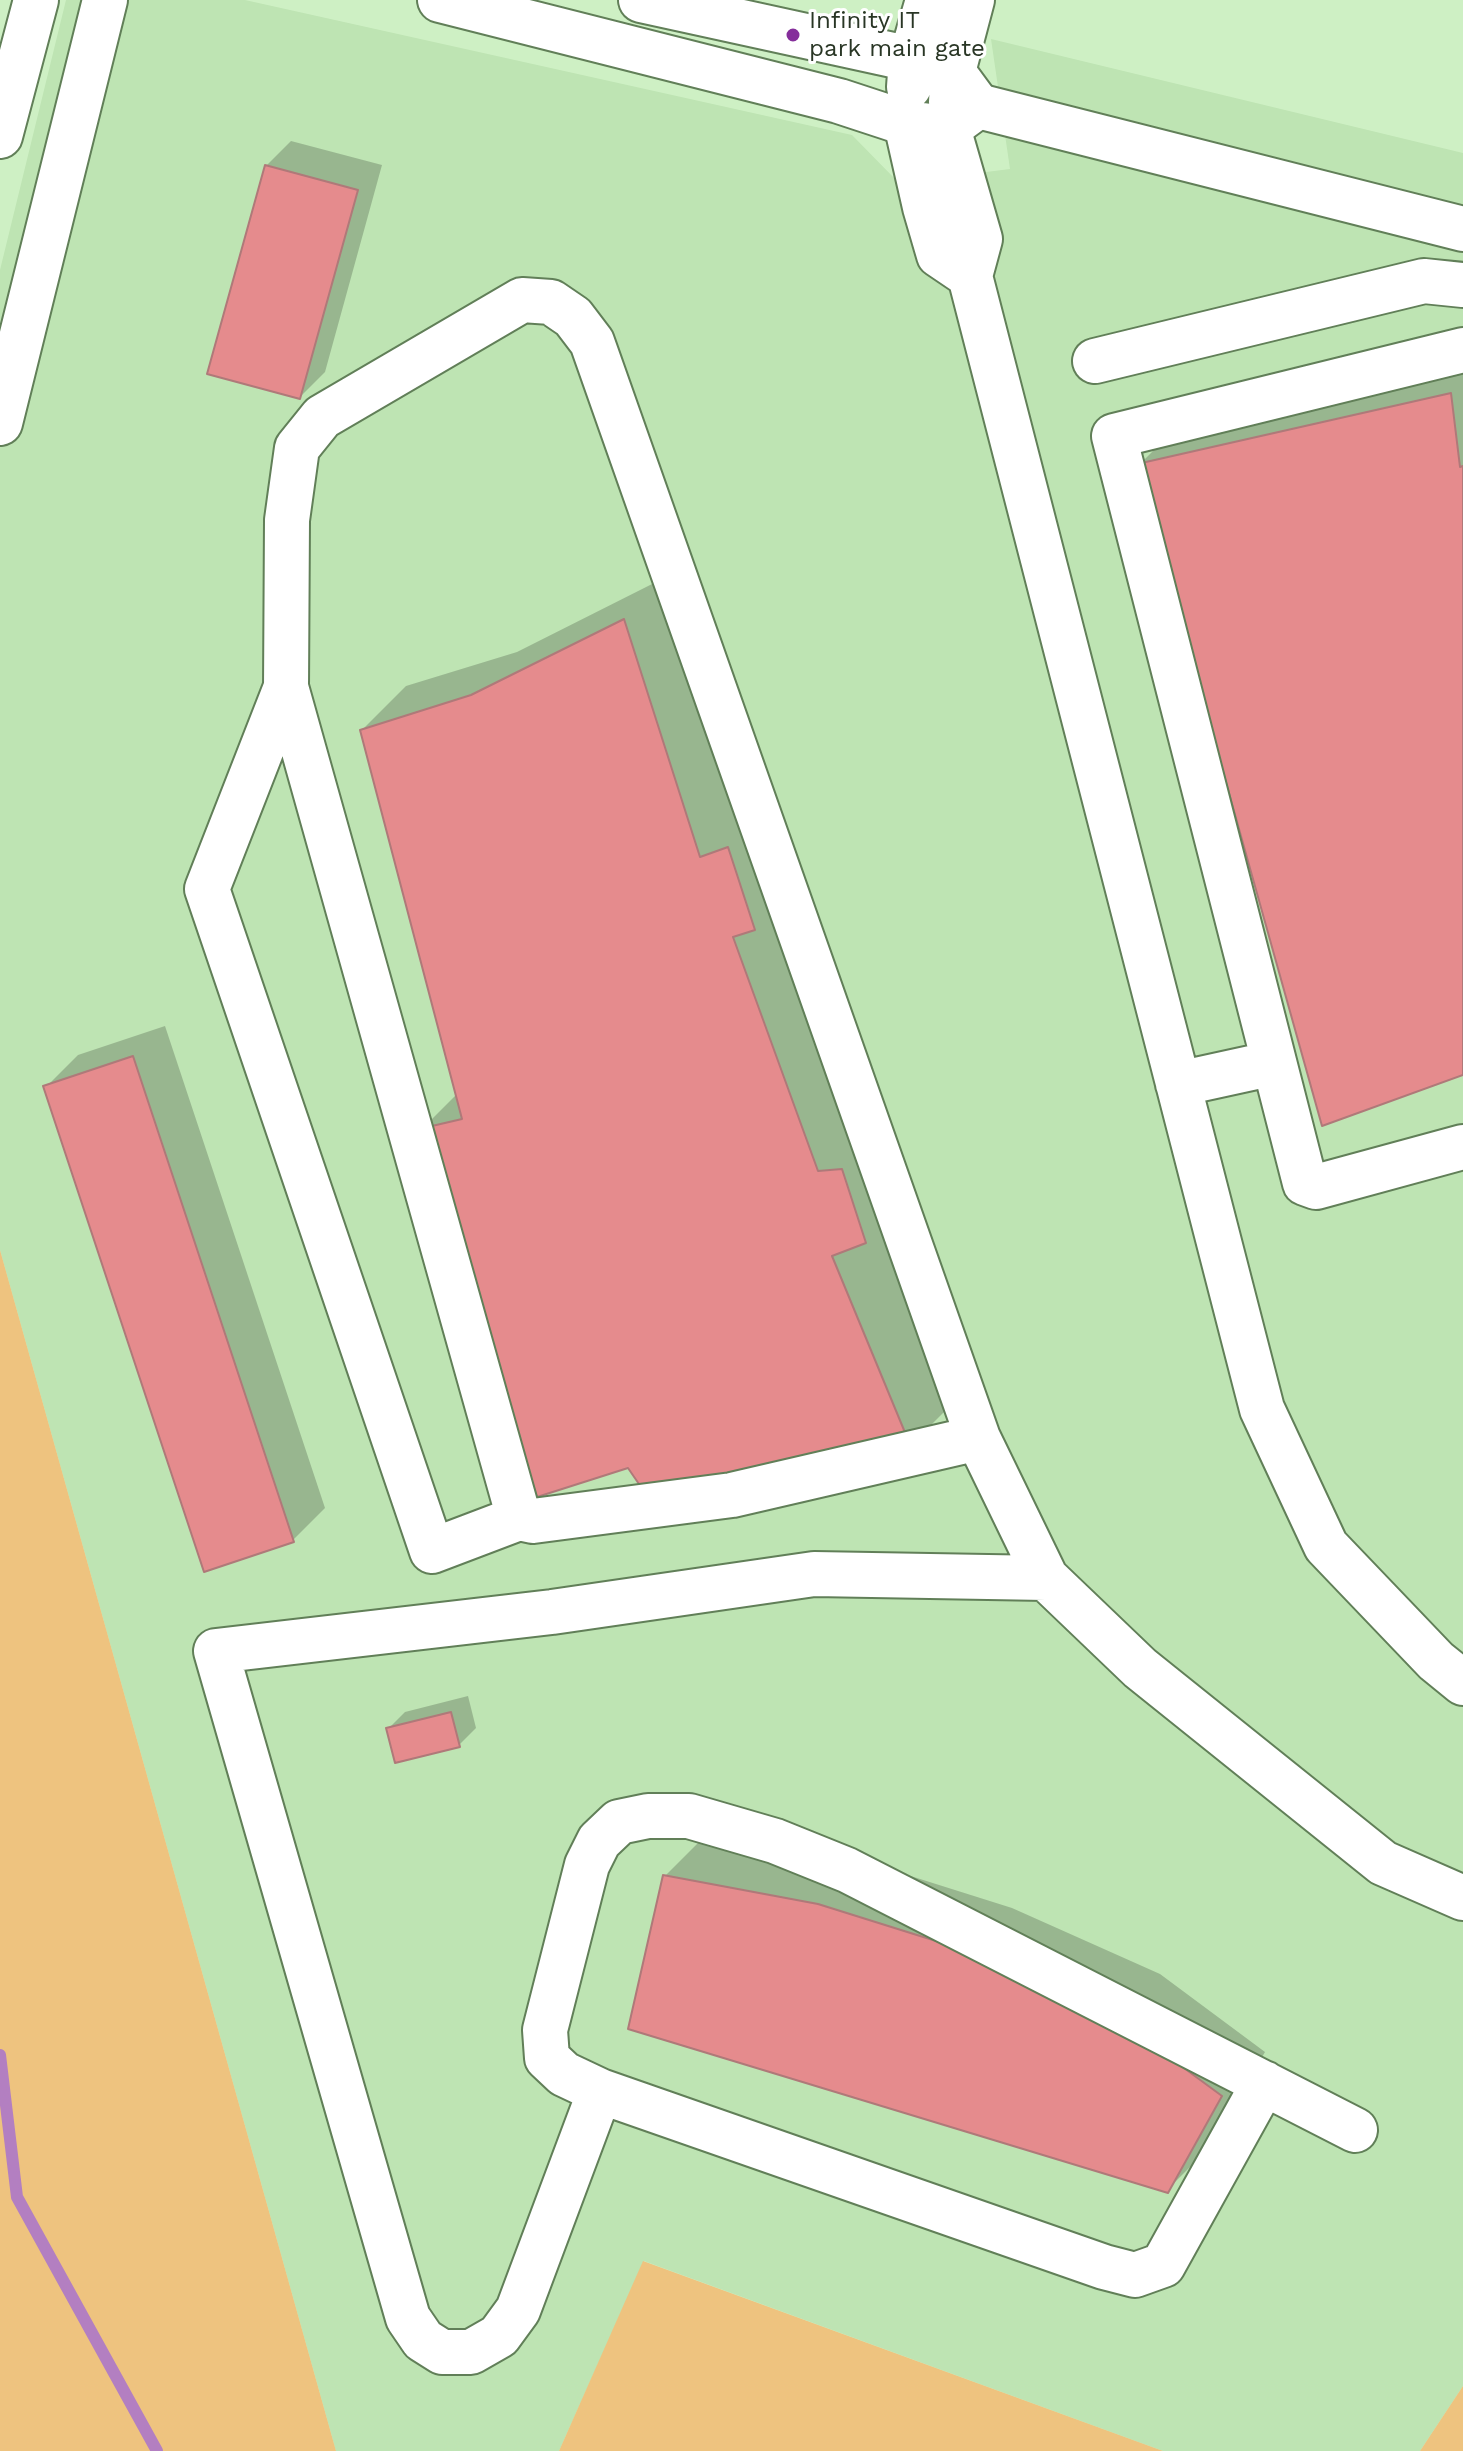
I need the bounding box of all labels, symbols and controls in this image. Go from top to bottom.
place label: Infinity IT park main gate [809,7,985,63]
marker: Infinity IT park main gate [784,26,802,44]

